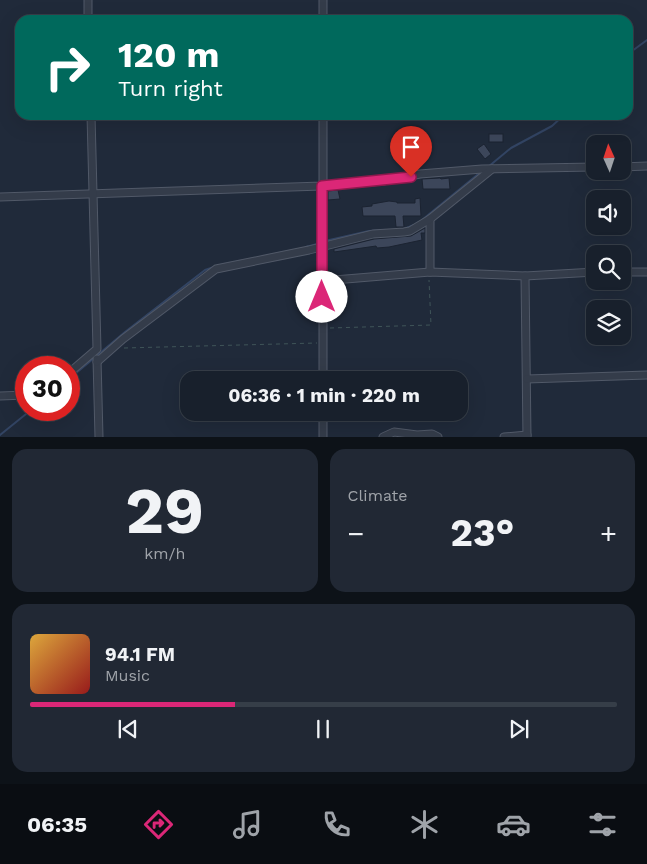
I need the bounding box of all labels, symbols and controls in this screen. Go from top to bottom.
text: 120 m [118,34,219,76]
icon: right [35,35,100,100]
text: Turn right [118,76,223,101]
pin [390,126,432,177]
icon: arrive [397,133,425,161]
north arrow [586,135,631,180]
map controls [586,135,631,345]
button: sound [586,190,631,235]
button: search [586,245,631,290]
position arrow [295,270,347,322]
button: layers [586,300,631,345]
speed limit sign: 30 [15,356,80,421]
text: 06:36 · 1 min · 220 m [228,384,420,407]
text: 29 [125,473,204,549]
text: Climate [348,486,408,505]
text: 23° [450,511,514,555]
text: − [348,517,364,550]
text: + [600,517,617,550]
text: km/h [144,544,185,563]
text: 94.1 FM [105,643,175,666]
text: Music [105,666,150,685]
icon: previous [114,715,142,743]
icon: pause [309,715,337,743]
icon: next [505,715,533,743]
icon: directions [141,807,176,842]
icon: music [230,807,265,842]
icon: phone [319,807,354,842]
icon: climate [407,807,442,842]
icon: car [496,807,531,842]
icon: filters [585,807,620,842]
text: 06:35 [27,812,87,837]

